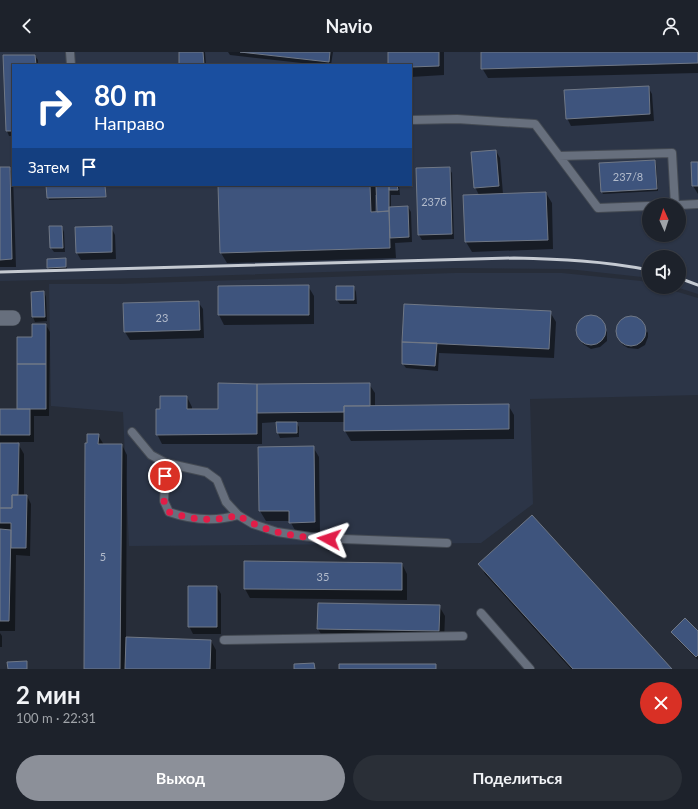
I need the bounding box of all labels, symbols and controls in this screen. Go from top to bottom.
icon: back [16,15,38,37]
text: Navio [326,15,372,37]
icon: person [660,15,682,37]
text: 80 m [94,78,157,112]
icon: right [28,80,80,132]
text: Направо [94,112,165,134]
icon: arrive [78,156,100,178]
text: Затем [28,158,70,176]
house number: 237/8 [613,170,643,183]
house number: 237б [421,195,447,208]
north arrow [642,198,686,242]
map controls [642,198,686,294]
button: sound [642,250,686,294]
house number: 23 [156,311,168,324]
pin [148,459,182,493]
icon: arrive [154,465,176,487]
position arrow [308,518,350,560]
house number: 5 [100,550,106,563]
house number: 35 [317,570,329,583]
text: 2 мин [16,680,81,709]
button: close [640,682,682,724]
text: 100 m · 22:31 [16,710,96,726]
button: Выход [16,755,345,801]
button: Поделиться [353,755,682,801]

